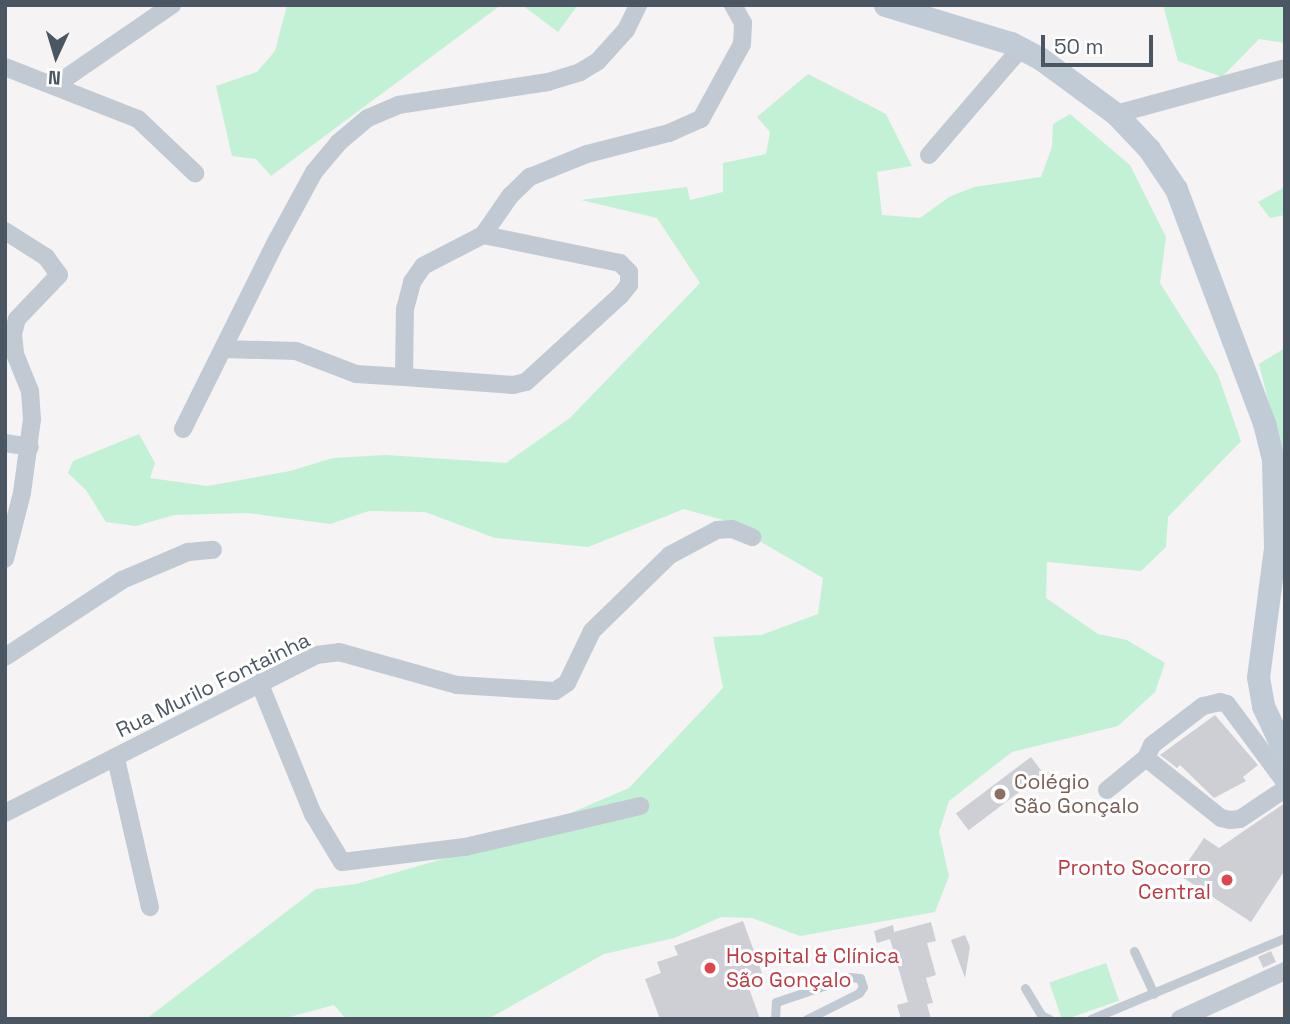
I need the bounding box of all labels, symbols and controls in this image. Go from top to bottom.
north arrow [21,21,91,91]
scale bar [1045,21,1157,65]
text: 50 m [1054,33,1104,60]
text: N [47,65,62,90]
street label: Rua Murilo Fontainha [112,627,314,743]
place label: Colégio São Gonçalo [1014,769,1140,819]
marker: Colégio São Gonçalo [992,786,1008,802]
place label: Pronto Socorro Central [1058,855,1211,905]
marker: Pronto Socorro Central [1217,870,1237,890]
place label: Hospital & Clínica São Gonçalo [726,943,899,993]
marker: Hospital & Clínica São Gonçalo [700,958,720,978]

